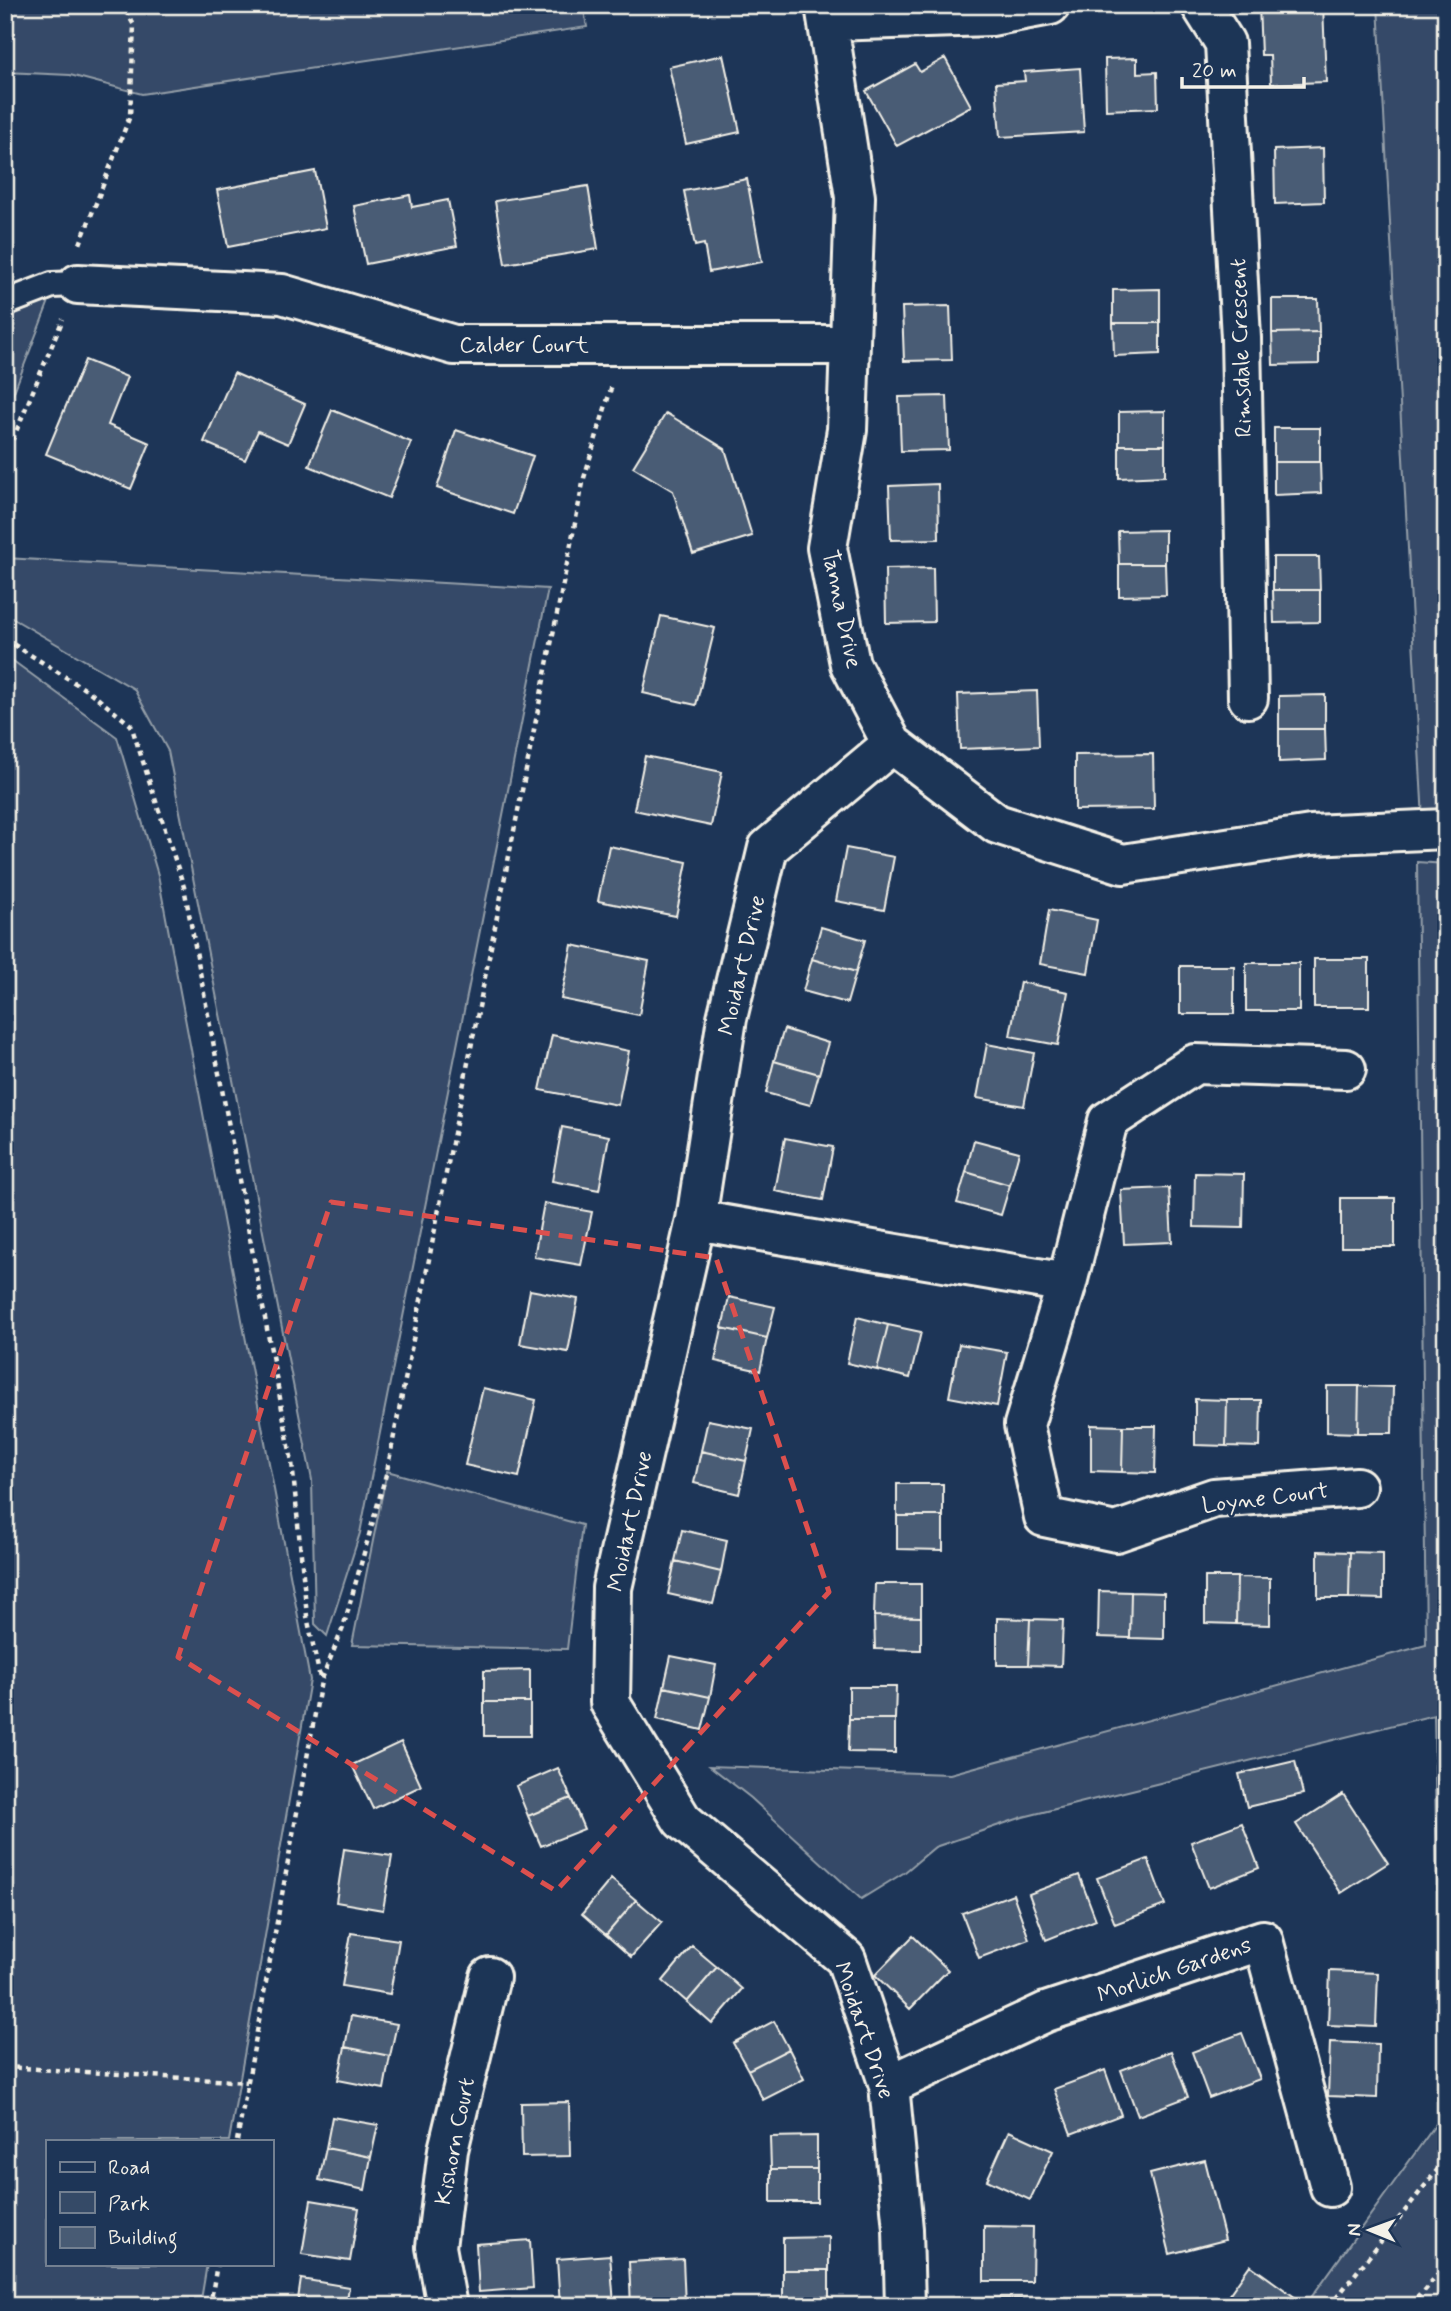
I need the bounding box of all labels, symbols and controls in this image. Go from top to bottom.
scale bar [1182,46,1304,90]
text: 20 m [1192,57,1237,85]
street label: Rimsdale Crescent [1224,258,1260,438]
street label: Calder Court [459,331,589,361]
street label: Tanna Drive [814,547,868,672]
street label: Moidart Drive [712,892,774,1039]
street label: Moidart Drive [601,1448,661,1595]
street label: Loyne Court [1200,1476,1330,1522]
street label: Morlich Gardens [1094,1930,1256,2011]
street label: Moidart Drive [826,1958,901,2103]
street label: Kishorn Court [429,2075,483,2208]
legend [46,2140,273,2266]
text: Road [108,2154,150,2182]
text: Park [108,2190,150,2218]
north arrow [1336,2196,1406,2266]
text: N [1342,2223,1367,2236]
text: Building [108,2224,178,2254]

